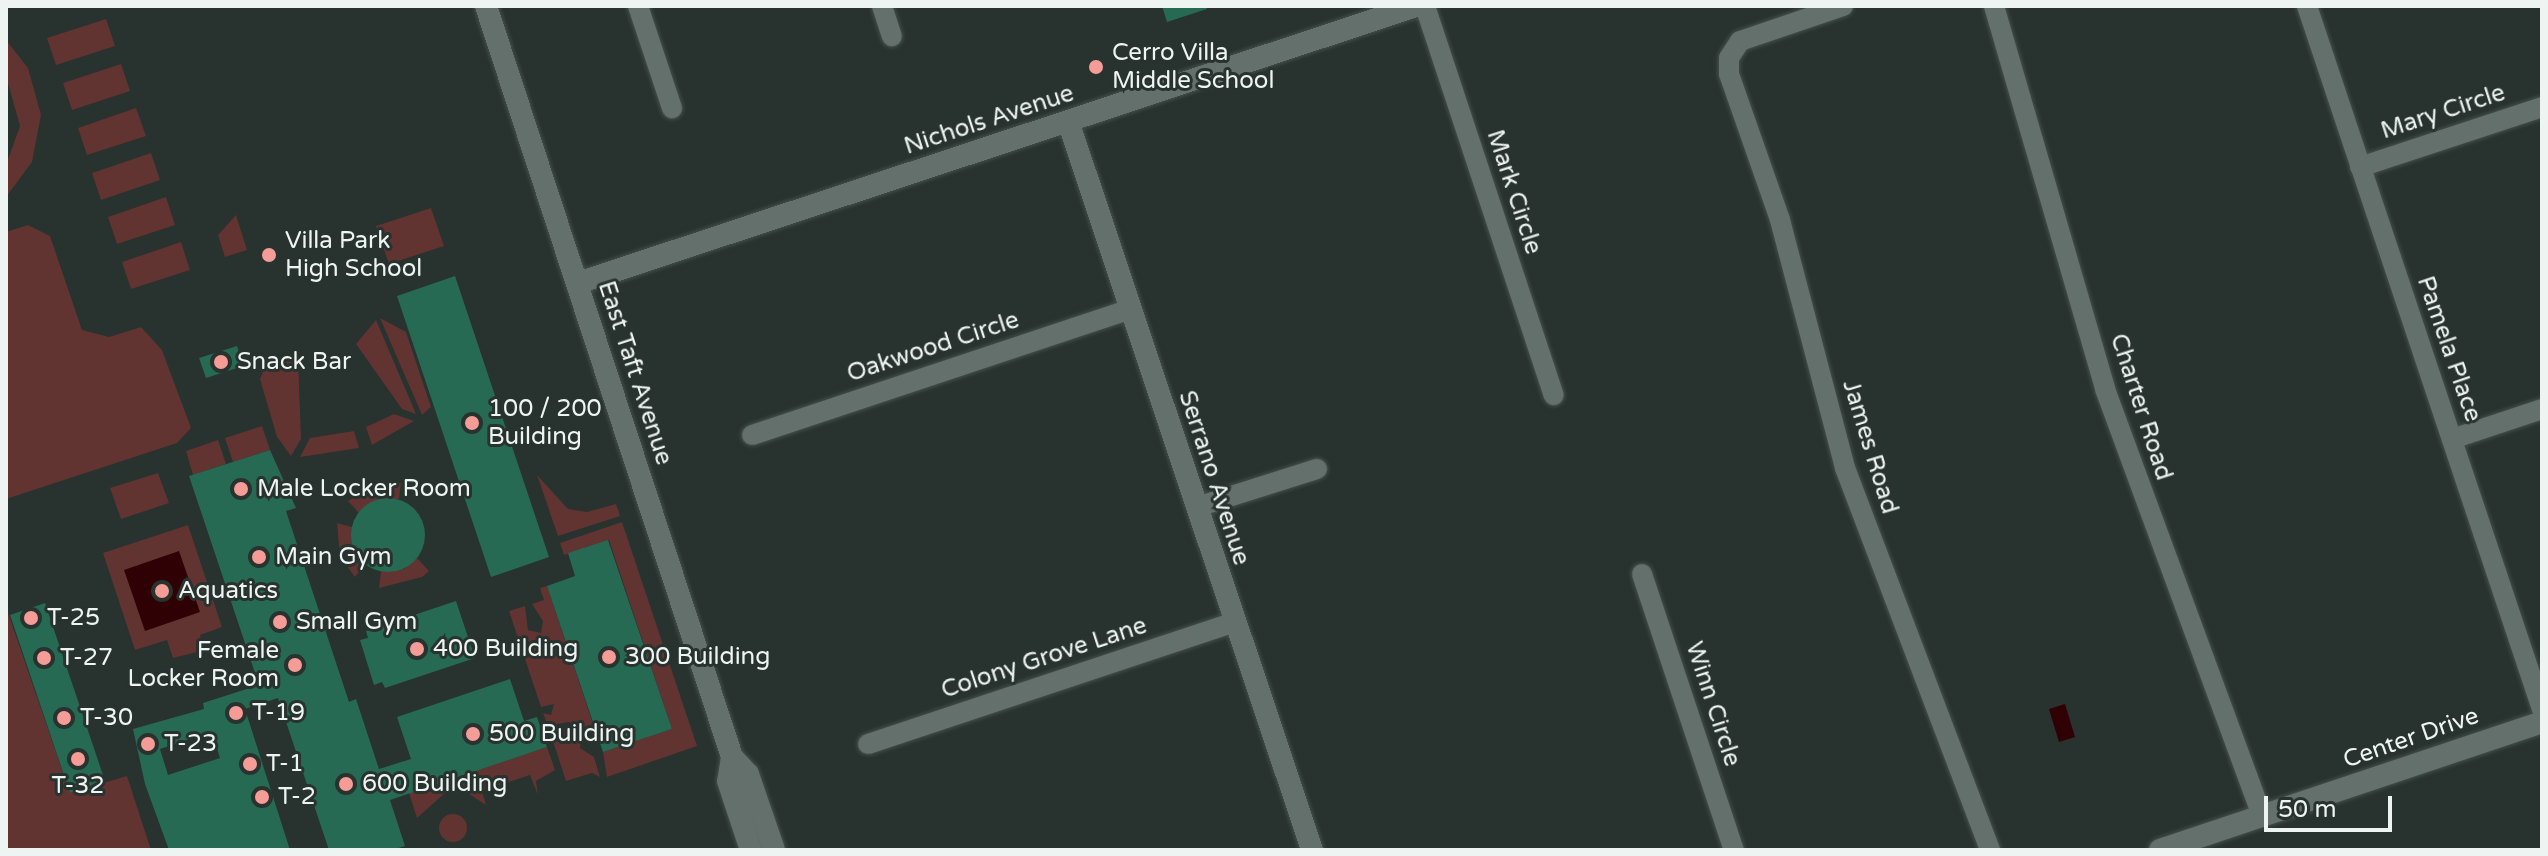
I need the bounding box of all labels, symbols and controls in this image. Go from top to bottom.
place label: Cerro Villa Middle School [1112,39,1274,95]
marker: Cerro Villa Middle School [1087,58,1105,76]
street label: Mary Circle [2377,78,2509,146]
street label: Nichols Avenue [901,79,1077,161]
street label: Mark Circle [1480,126,1548,258]
place label: Villa Park High School [285,227,422,283]
marker: Villa Park High School [260,246,278,264]
street label: Pamela Place [2411,272,2487,426]
street label: East Taft Avenue [592,277,678,469]
street label: Oakwood Circle [843,306,1023,388]
street label: Charter Road [2104,330,2178,484]
place label: Snack Bar [237,348,351,376]
marker: Snack Bar [212,353,230,371]
street label: James Road [1836,377,1904,517]
street label: Serrano Avenue [1172,387,1256,569]
place label: 100 / 200 Building [488,395,602,451]
marker: 100 / 200 Building [463,414,481,432]
place label: Male Locker Room [257,475,471,503]
marker: Male Locker Room [232,480,250,498]
place label: Main Gym [275,543,392,571]
marker: Main Gym [250,548,268,566]
place label: Aquatics [178,577,278,605]
marker: Aquatics [153,582,171,600]
place label: T-25 [47,604,100,632]
place label: Small Gym [296,608,417,636]
marker: T-25 [22,609,40,627]
street label: Colony Grove Lane [938,611,1150,705]
marker: Small Gym [271,613,289,631]
place label: 400 Building [433,635,578,663]
place label: Female Locker Room [128,637,279,693]
street label: Winn Circle [1679,638,1747,770]
marker: 400 Building [408,640,426,658]
place label: 300 Building [625,643,770,671]
place label: T-27 [60,644,113,672]
marker: 300 Building [600,648,618,666]
marker: T-27 [35,649,53,667]
marker: Female Locker Room [286,656,304,674]
place label: T-19 [252,699,305,727]
street label: Center Drive [2339,701,2483,775]
place label: T-30 [80,704,133,732]
marker: T-19 [227,704,245,722]
marker: T-30 [55,709,73,727]
place label: 500 Building [489,720,634,748]
marker: 500 Building [464,725,482,743]
place label: T-23 [164,730,217,758]
marker: T-23 [139,735,157,753]
marker: T-32 [69,750,87,768]
place label: T-1 [266,750,304,778]
marker: T-1 [241,755,259,773]
place label: 600 Building [362,770,507,798]
place label: T-32 [51,772,105,800]
marker: 600 Building [337,775,355,793]
scale bar [2268,780,2396,830]
place label: T-2 [278,783,316,811]
marker: T-2 [253,788,271,806]
text: 50 m [2278,795,2336,824]

